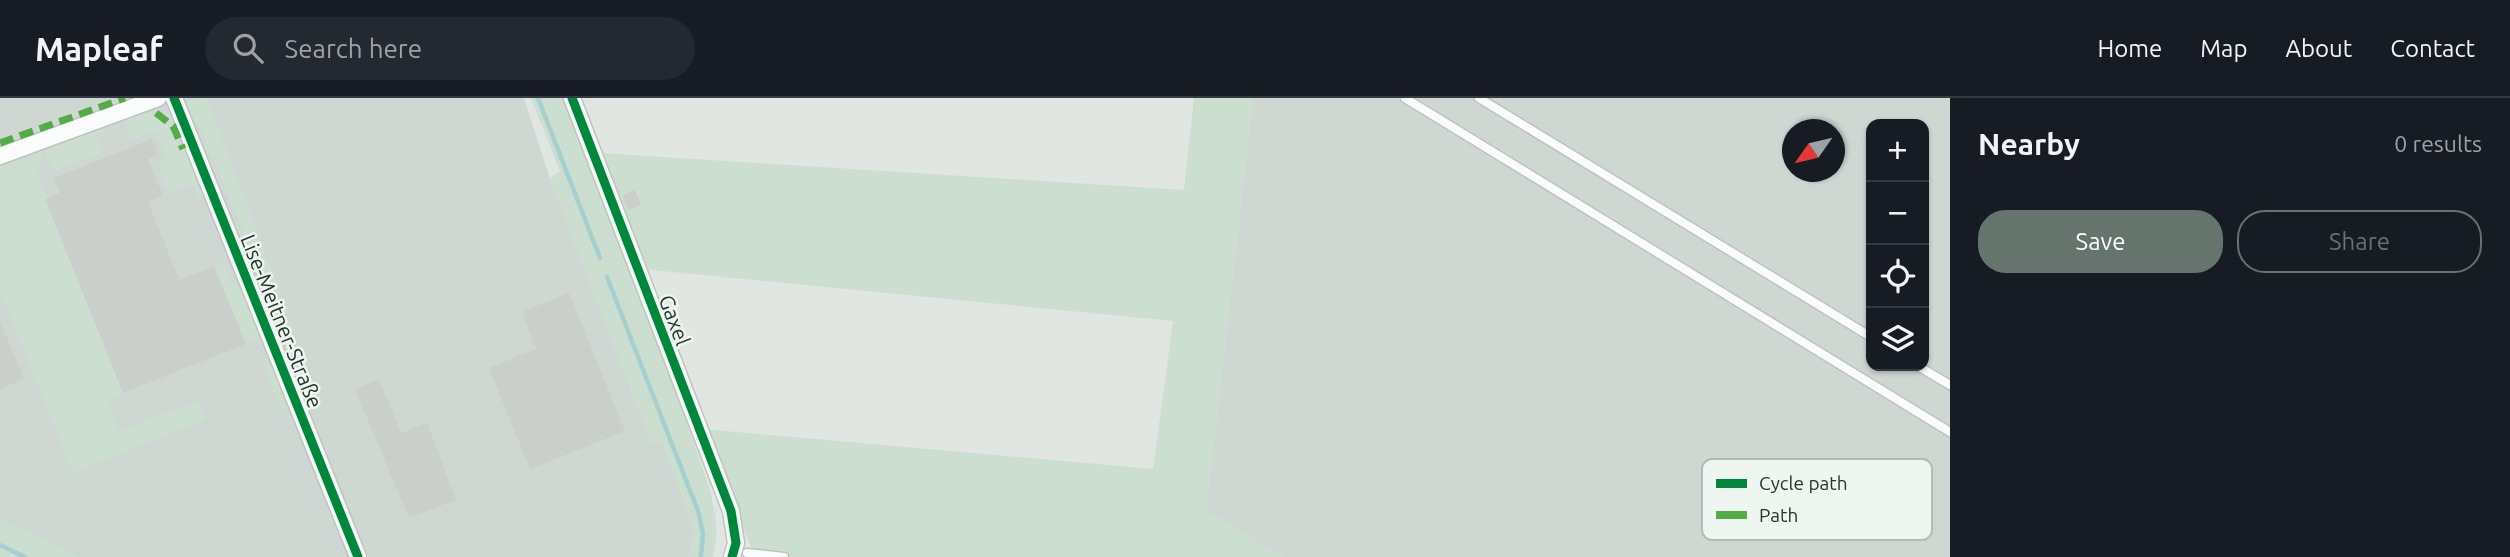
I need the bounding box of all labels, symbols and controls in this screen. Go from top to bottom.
search box [205,17,695,80]
icon: search [229,29,267,67]
text: Mapleaf [35,30,163,67]
text: Search here [285,34,422,63]
text: Home [2097,35,2162,62]
text: Map [2200,35,2247,62]
text: About [2285,35,2352,62]
text: Contact [2390,35,2475,62]
north arrow [1782,119,1845,182]
map controls [1866,119,1929,371]
button: + [1866,119,1929,182]
text: Nearby [1978,127,2080,161]
text: 0 results [2394,131,2482,156]
button: − [1866,182,1929,245]
button: Save [1978,210,2223,273]
button: Share [2237,210,2482,273]
street label: Lise-Meitner-Straße [236,231,328,411]
button: locate [1866,245,1929,308]
street label: Gaxel [654,291,696,349]
button: layers [1866,308,1929,371]
legend [1702,459,1932,540]
text: Cycle path [1759,472,1848,494]
text: Path [1759,504,1798,526]

